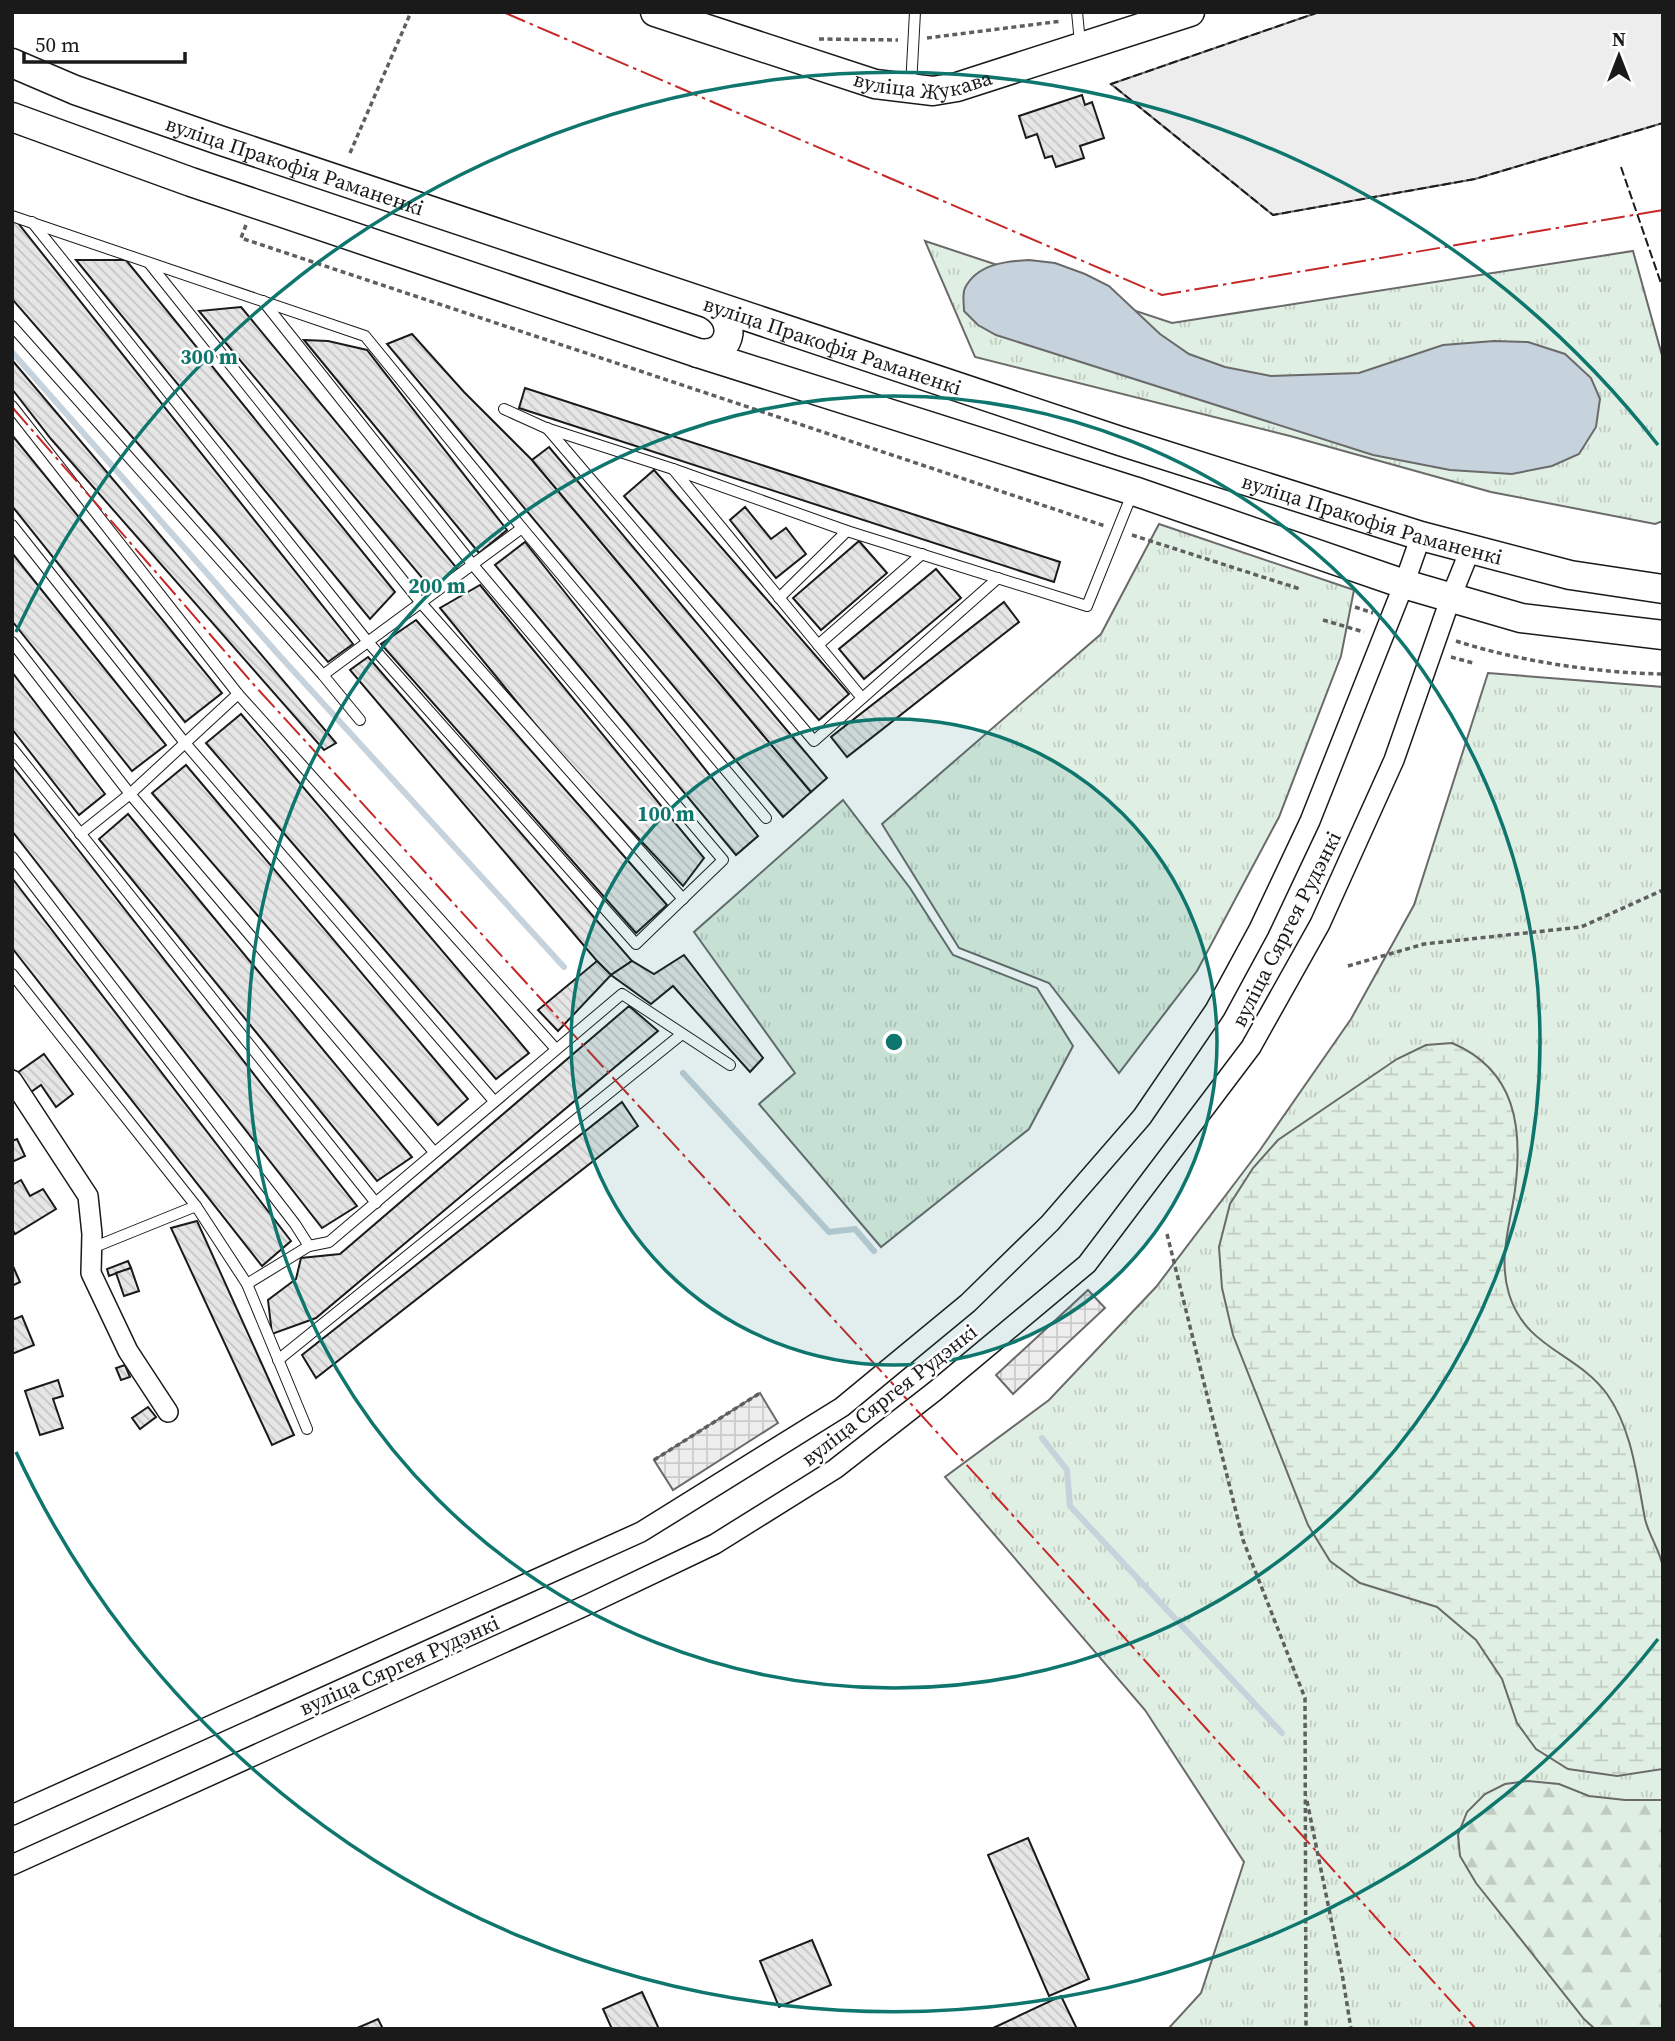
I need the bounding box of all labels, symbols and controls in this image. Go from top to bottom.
scale bar [24,21,186,65]
north arrow [1584,21,1654,91]
text: N [1612,26,1626,52]
text: 50 m [35,30,80,59]
street label: вуліца Жукава [850,62,996,106]
street label: вуліца Пракофія Раманенкі [162,108,428,222]
street label: вуліца Пракофія Раманенкі [700,288,966,402]
text: 300 m [180,342,238,371]
street label: вуліца Пракофія Раманенкі [1238,466,1506,571]
text: 200 m [408,571,466,600]
text: 100 m [637,799,695,828]
street label: вуліца Сяргея Рудэнкі [1224,826,1348,1032]
centre of rings [882,1030,906,1054]
street label: вуліца Сяргея Рудэнкі [795,1317,983,1473]
street label: вуліца Сяргея Рудэнкі [295,1608,503,1722]

